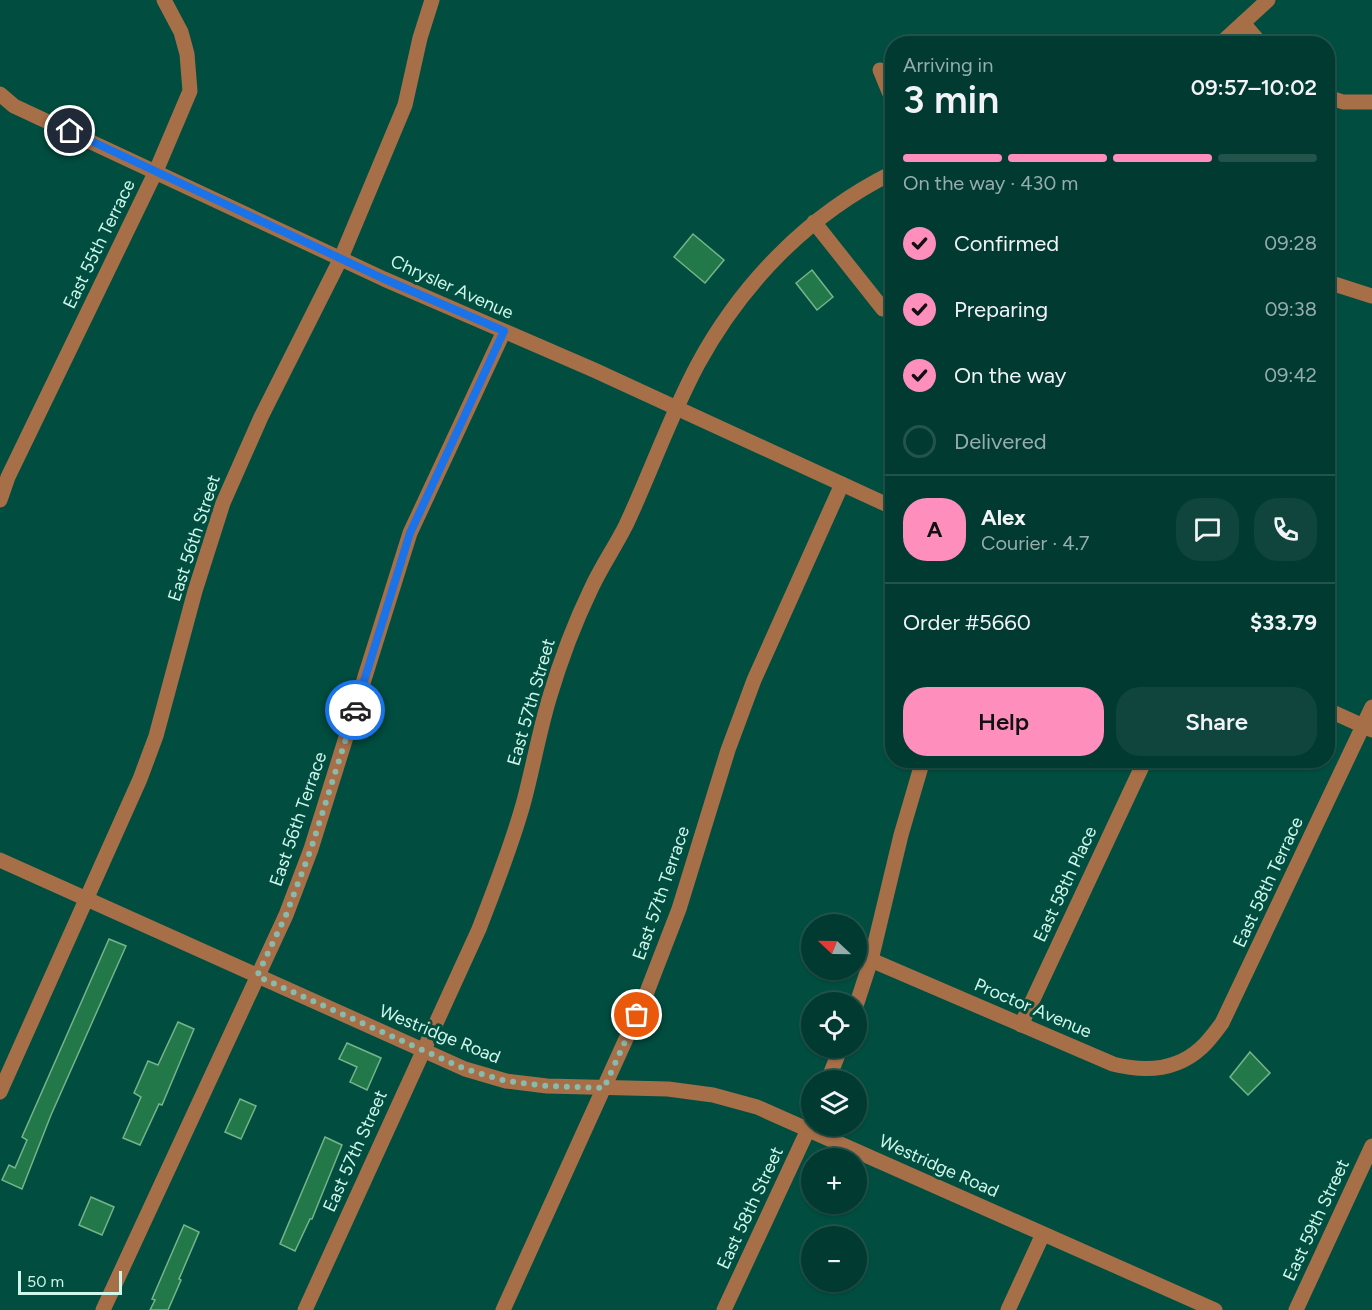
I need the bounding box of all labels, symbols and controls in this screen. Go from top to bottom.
text: Arriving in [903,53,993,77]
text: 09:57–10:02 [1191,74,1317,101]
text: 3 min [903,76,999,123]
pin [44,105,95,156]
icon: home [53,114,86,147]
text: On the way · 430 m [903,171,1078,195]
street label: East 55th Terrace [58,176,140,312]
icon: check [903,227,936,260]
text: Confirmed [954,230,1059,257]
text: 09:28 [1264,231,1317,255]
street label: Chrysler Avenue [387,250,517,324]
icon: check [903,293,936,326]
text: Preparing [954,296,1048,323]
text: 09:38 [1265,297,1317,321]
icon: check [903,359,936,392]
text: On the way [954,362,1066,389]
text: 09:42 [1264,363,1317,387]
text: Delivered [954,428,1047,455]
street label: East 56th Street [163,472,225,604]
button: chat [1176,498,1239,561]
button: phone [1254,498,1317,561]
text: Alex [981,504,1026,531]
text: A [927,516,942,543]
text: Courier · 4.7 [981,531,1090,555]
text: Order #5660 [903,609,1031,636]
text: $33.79 [1250,609,1317,636]
street label: East 57th Street [502,636,560,768]
courier [325,680,385,740]
button: Help [903,687,1104,756]
button: Share [1116,687,1317,756]
icon: car [339,694,372,727]
street label: East 56th Terrace [265,749,331,889]
street label: East 58th Terrace [1228,813,1308,951]
street label: East 58th Place [1029,822,1102,945]
street label: East 57th Terrace [628,823,694,963]
north arrow [801,914,867,980]
map controls [801,914,867,1292]
street label: Proctor Avenue [971,973,1095,1043]
pin [611,989,662,1040]
button: locate [801,992,867,1058]
icon: bag [620,998,653,1031]
street label: Westridge Road [376,1000,504,1068]
button: layers [801,1070,867,1136]
street label: East 57th Street [318,1086,392,1215]
street label: Westridge Road [876,1130,1002,1202]
street label: East 58th Street [712,1143,788,1273]
button: + [801,1148,867,1214]
street label: East 59th Street [1278,1155,1354,1284]
button: − [801,1226,867,1292]
scale bar [18,1268,122,1296]
text: 50 m [27,1272,64,1291]

